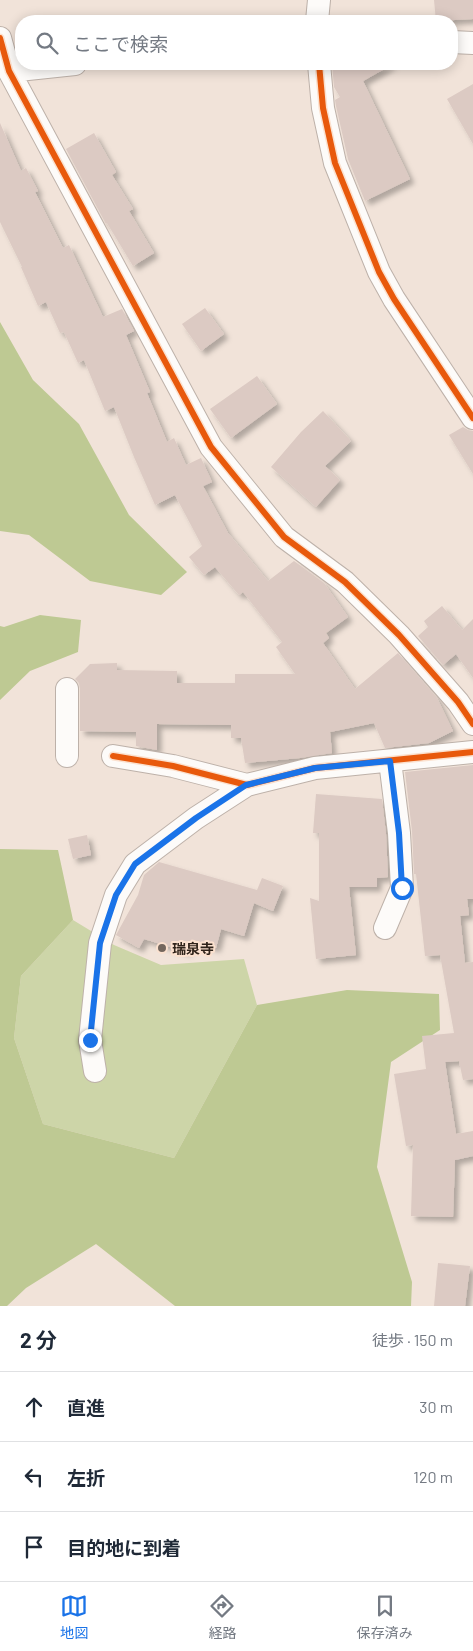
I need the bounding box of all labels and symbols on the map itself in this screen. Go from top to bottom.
route start [391,877,414,900]
place label: 瑞泉寺 [172,940,214,957]
marker: 瑞泉寺 [156,942,168,954]
route end [79,1029,102,1052]

